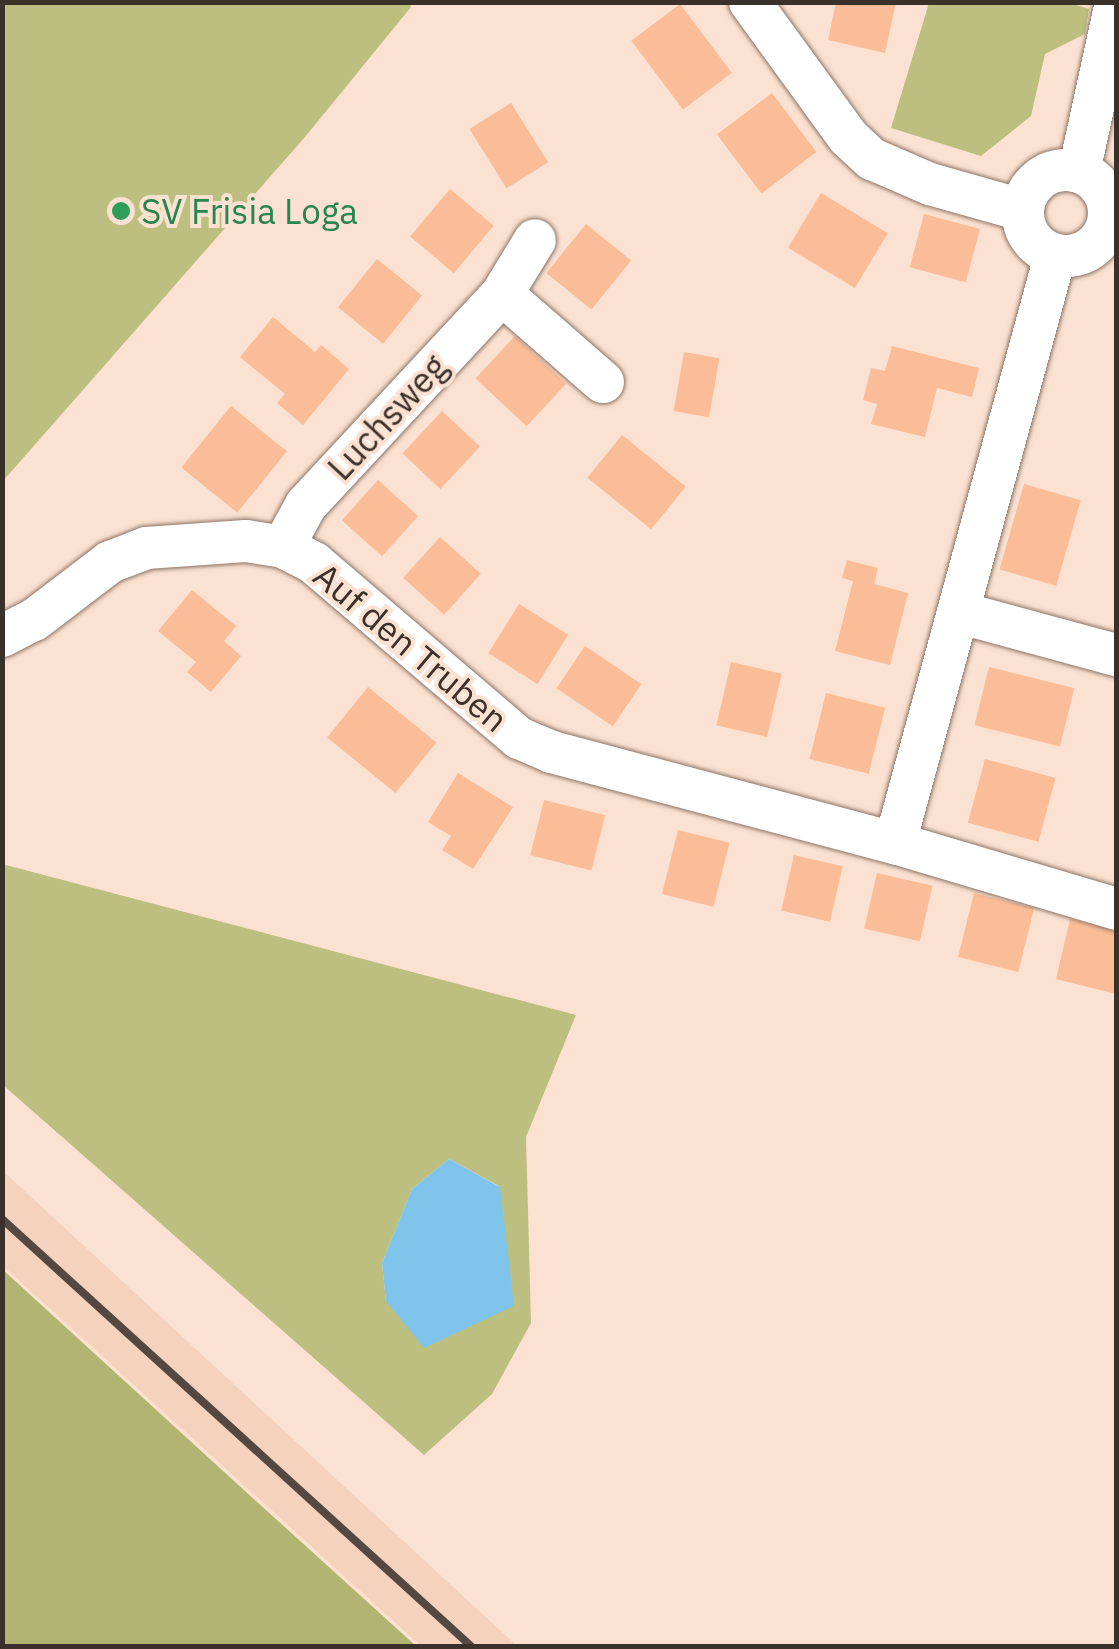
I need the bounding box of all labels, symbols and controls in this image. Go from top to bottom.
place label: SV Frisia Loga [141,190,358,232]
marker: SV Frisia Loga [110,200,132,222]
street label: Luchsweg [319,346,455,488]
street label: Auf den Truben [306,554,516,740]

